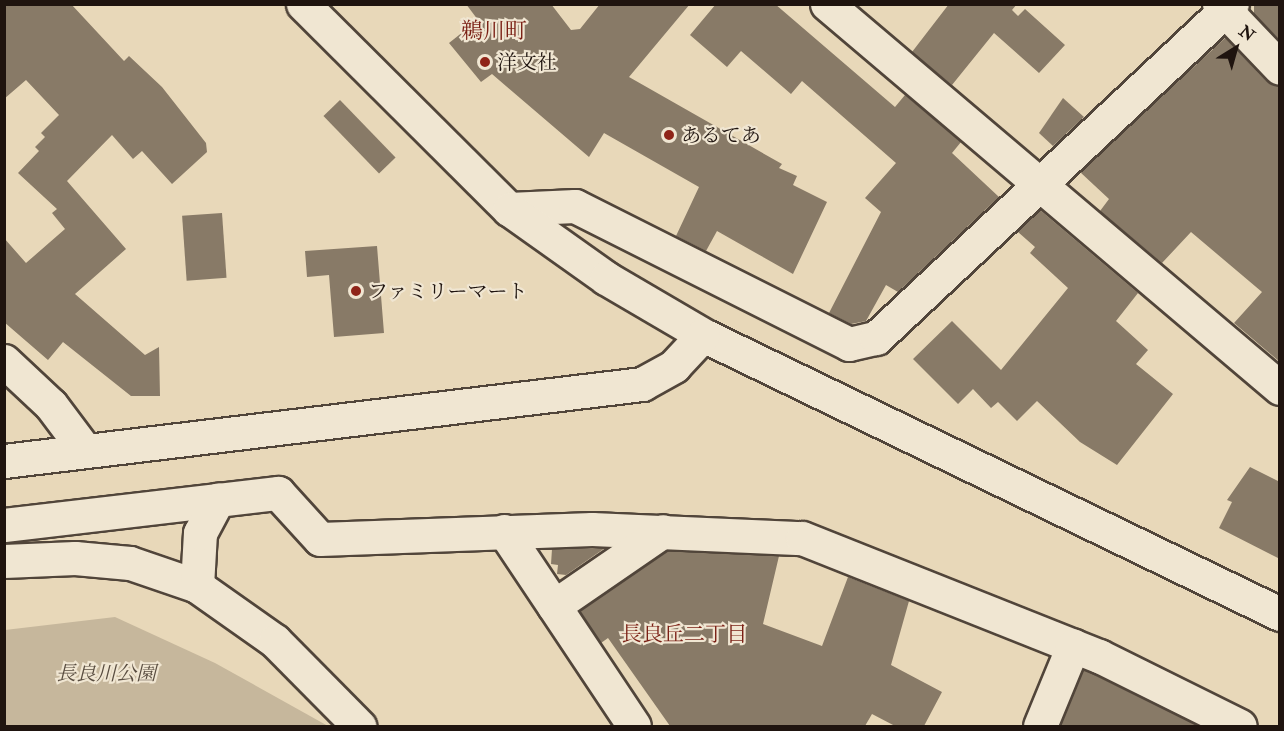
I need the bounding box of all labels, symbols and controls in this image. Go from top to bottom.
north arrow [1206,18,1266,78]
district label: 鵜川町 [461,19,527,45]
text: N [1235,21,1259,46]
place label: 洋文社 [497,50,557,74]
marker: 洋文社 [478,55,492,69]
place label: あるてあ [681,123,761,147]
marker: あるてあ [662,128,676,142]
place label: ファミリーマート [368,279,528,303]
marker: ファミリーマート [349,284,363,298]
district label: 長良丘二丁目 [621,622,747,648]
park label: 長良川公園 [56,661,156,685]

